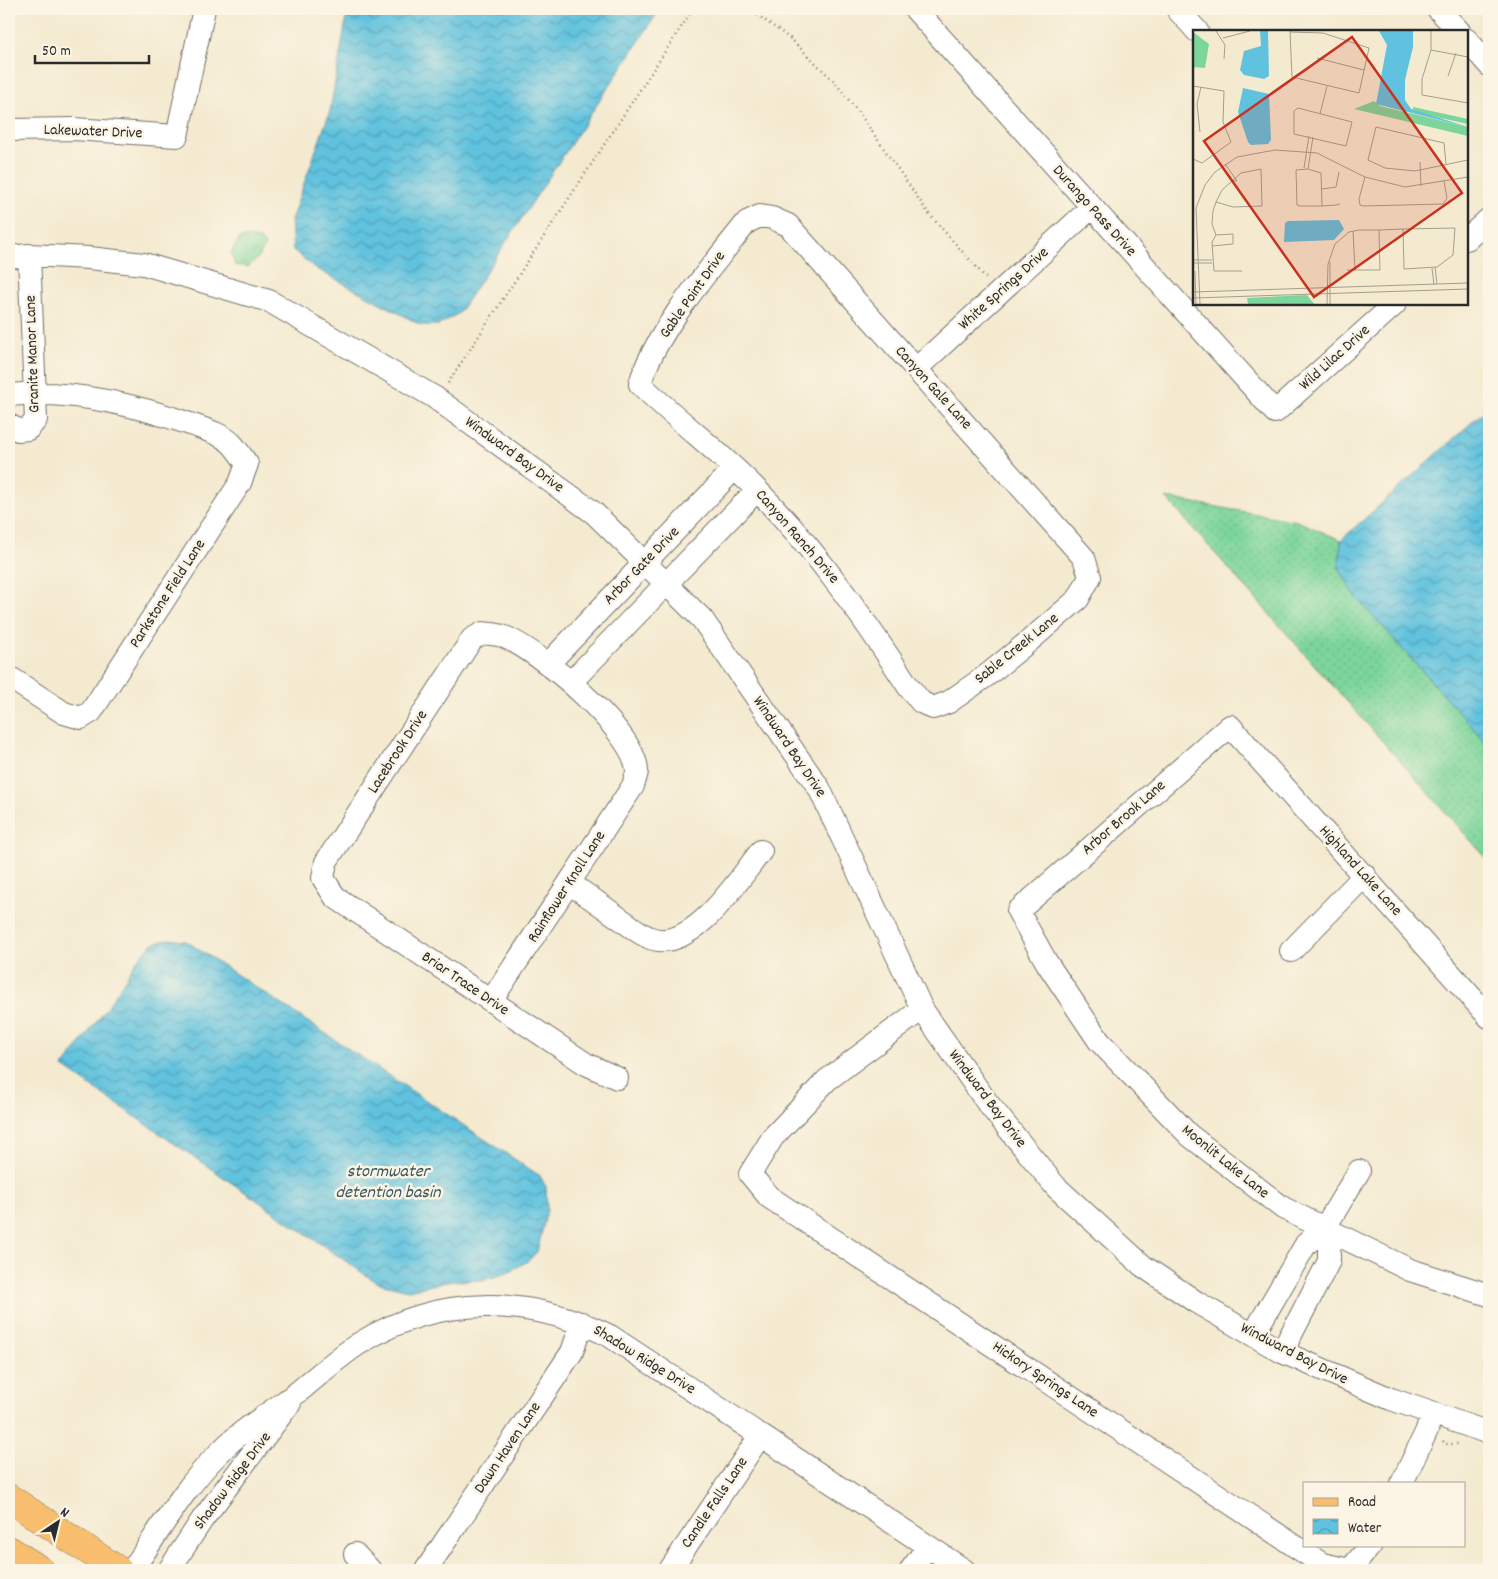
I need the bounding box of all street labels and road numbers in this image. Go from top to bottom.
street label: Lakewater Drive [43,119,143,145]
street label: Durango Pass Drive [1046,160,1142,262]
street label: White Springs Drive [954,242,1054,336]
street label: Gable Point Drive [654,247,732,343]
street label: Granite Manor Lane [19,295,47,413]
street label: Wild Lilac Drive [1294,320,1376,396]
street label: Canyon Gale Lane [889,341,977,435]
street label: Windward Bay Drive [460,411,568,499]
street label: Canyon Ranch Drive [749,485,845,589]
street label: Arbor Gate Drive [599,522,685,610]
street label: Parkstone Field Lane [124,535,212,653]
street label: Sable Creek Lane [970,608,1064,690]
street label: Windward Bay Drive [746,692,832,802]
street label: Lacebrook Drive [362,706,434,798]
street label: Arbor Brook Lane [1077,775,1171,861]
street label: Highland Lake Lane [1313,821,1407,921]
street label: Rainflower Knoll Lane [522,826,612,948]
street label: Briar Trace Drive [417,946,513,1022]
street label: Windward Bay Drive [942,1045,1032,1153]
street label: Moonlit Lake Lane [1176,1119,1274,1205]
street label: Windward Bay Drive [1236,1317,1352,1391]
street label: Shadow Ridge Drive [588,1319,700,1401]
street label: Hickory Springs Lane [987,1336,1103,1424]
street label: Dawn Haven Lane [469,1398,547,1498]
street label: Shadow Ridge Drive [189,1427,277,1535]
street label: Candle Falls Lane [676,1453,754,1553]

